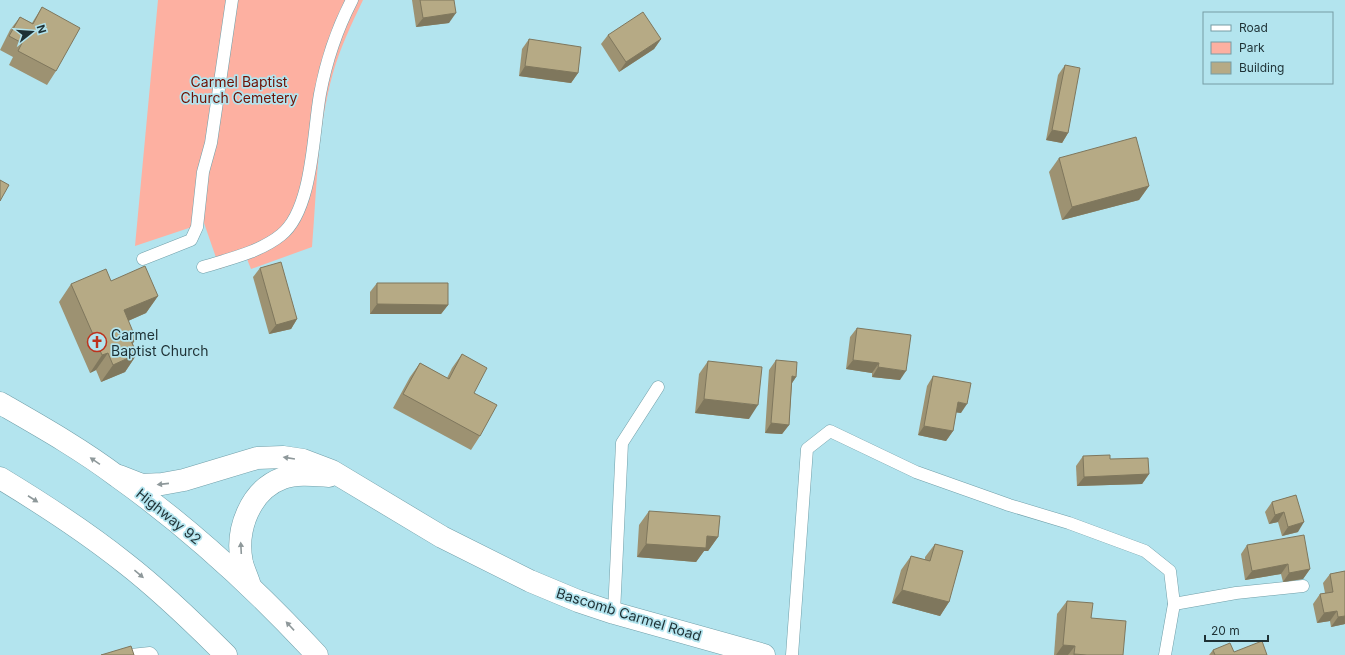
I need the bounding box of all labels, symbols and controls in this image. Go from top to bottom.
north arrow [12,12,52,52]
legend [1203,12,1333,84]
text: Road [1239,20,1268,35]
text: N [34,23,49,35]
text: Park [1239,40,1265,55]
text: Building [1239,60,1284,75]
park label: Carmel Baptist Church Cemetery [181,73,298,106]
place label: Carmel Baptist Church [111,326,209,359]
church icon: Carmel Baptist Church [86,331,108,353]
one-way arrow [283,455,296,461]
one-way arrow [90,457,101,465]
one-way arrow [157,481,169,487]
street label: Highway 92 [133,485,205,547]
one-way arrow [27,495,39,502]
one-way arrow [238,542,245,554]
one-way arrow [133,570,144,579]
street label: Bascomb Carmel Road [554,584,704,644]
scale bar [1205,617,1268,643]
one-way arrow [286,621,295,631]
text: 20 m [1211,623,1240,638]

